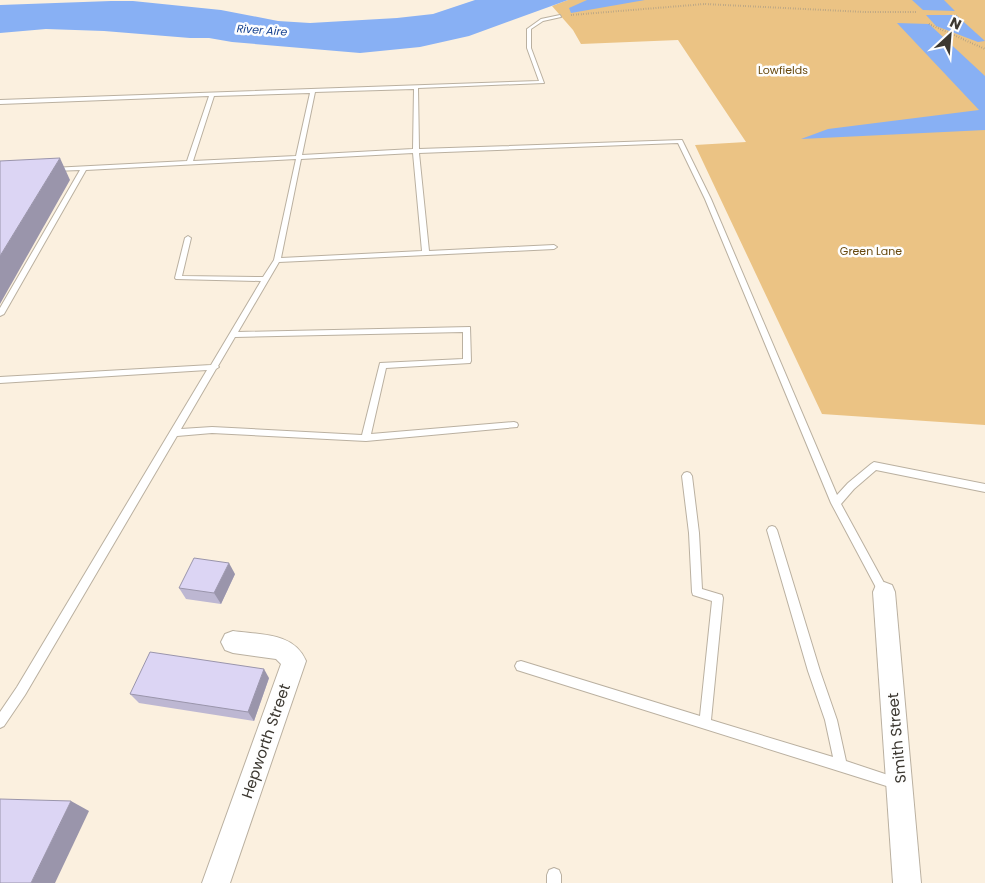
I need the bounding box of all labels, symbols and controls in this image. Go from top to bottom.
north arrow [925,10,975,60]
text: N [947,12,965,35]
water label: River Aire [236,20,288,40]
park label: Lowfields [758,62,808,78]
park label: Green Lane [840,243,902,259]
street label: Hepworth Street [236,681,295,801]
street label: Smith Street [882,692,911,784]

